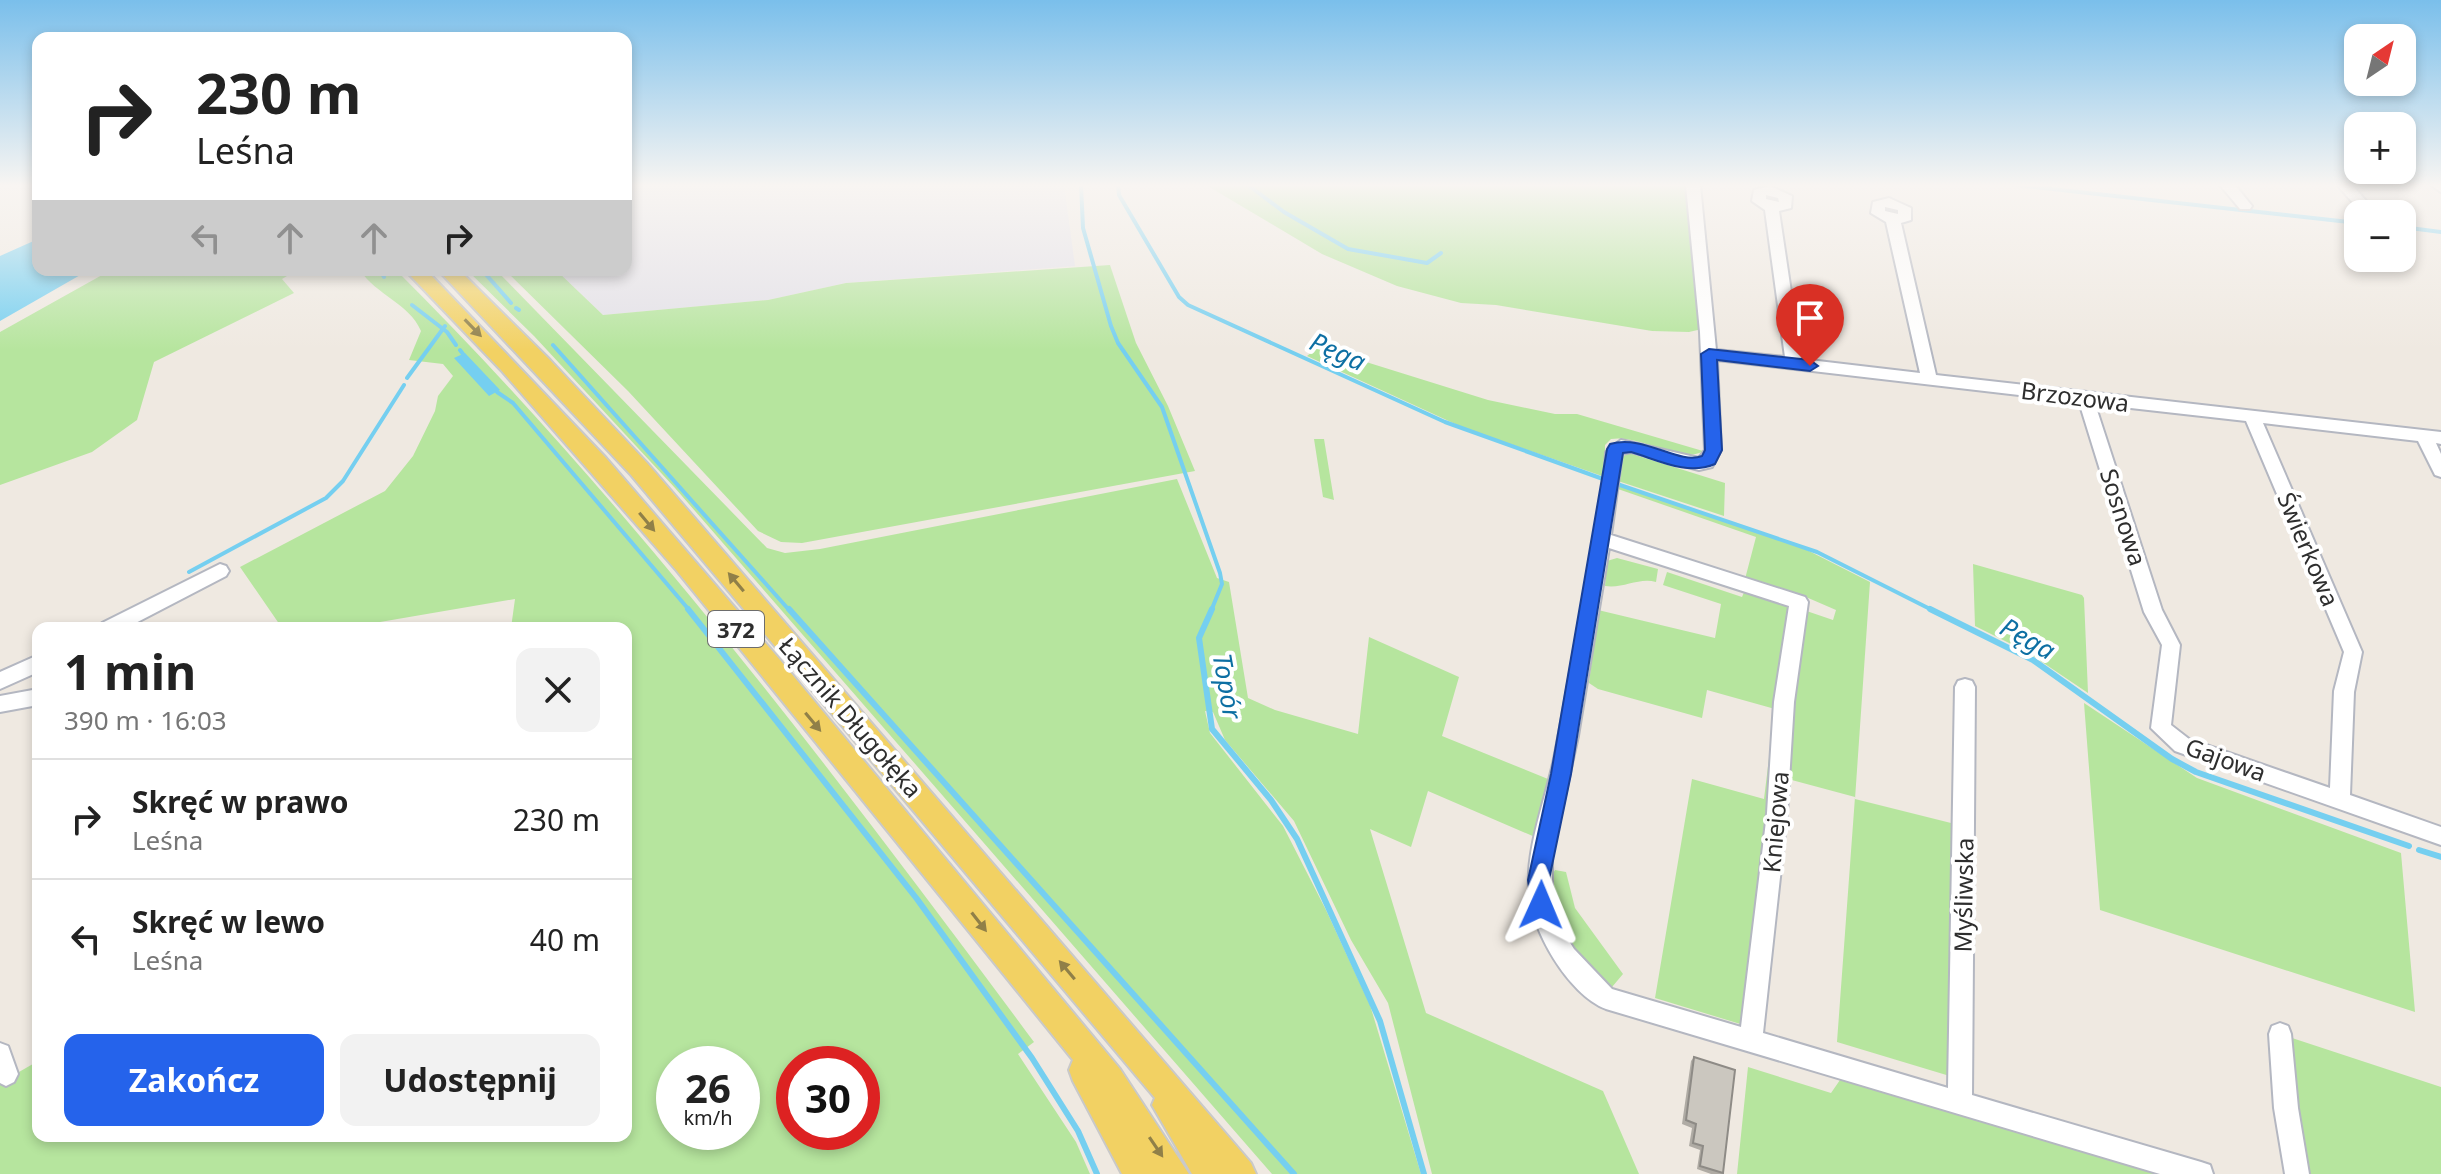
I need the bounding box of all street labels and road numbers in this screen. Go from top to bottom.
street label: Brzozowa [2019,373,2131,419]
street label: Sosnowa [2093,464,2155,570]
street label: Świerkowa [2270,487,2348,611]
road number: 372 [708,611,764,647]
street label: Łącznik Długołęka [772,630,930,804]
street label: Gajowa [2181,729,2271,789]
street label: Kniejowa [1754,770,1796,874]
street label: Myśliwska [1946,837,1980,953]

